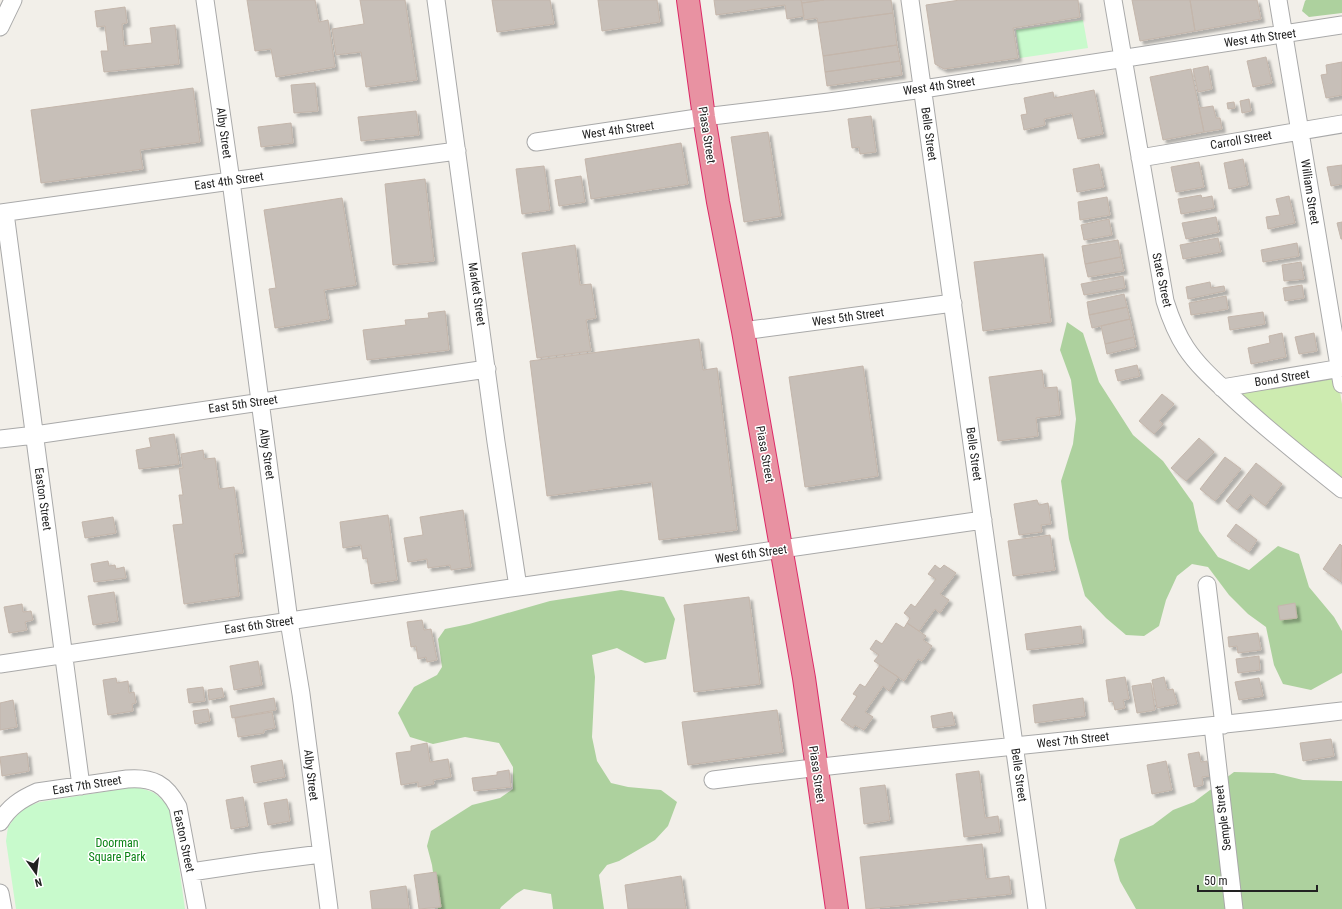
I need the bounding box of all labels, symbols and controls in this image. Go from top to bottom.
street label: West 4th Street [1223,26,1297,50]
street label: West 4th Street [902,74,976,98]
street label: Piasa Street [696,106,718,165]
street label: Belle Street [918,106,940,162]
street label: Alby Street [213,107,235,160]
street label: West 4th Street [581,118,655,142]
street label: Carroll Street [1209,128,1273,152]
street label: William Street [1298,158,1322,226]
street label: East 4th Street [194,169,265,193]
street label: State Street [1149,251,1175,309]
street label: Market Street [466,261,488,327]
street label: West 5th Street [811,305,885,329]
street label: Bond Street [1254,367,1311,389]
street label: East 5th Street [208,392,279,416]
street label: Piasa Street [753,425,777,484]
street label: Belle Street [963,426,985,482]
street label: Alby Street [256,428,278,481]
street label: Easton Street [32,467,54,532]
street label: West 6th Street [714,542,788,566]
street label: East 6th Street [224,613,295,637]
street label: West 7th Street [1036,729,1110,751]
street label: Piasa Street [806,745,828,804]
street label: Belle Street [1008,747,1030,803]
street label: Alby Street [301,749,321,802]
street label: East 7th Street [52,773,123,797]
street label: Semple Street [1212,784,1234,852]
street label: Easton Street [171,809,198,874]
park label: Doorman Square Park [88,836,146,864]
north arrow [16,853,56,893]
scale bar [1198,867,1317,893]
text: 50 m [1204,874,1228,888]
text: N [33,875,43,889]

